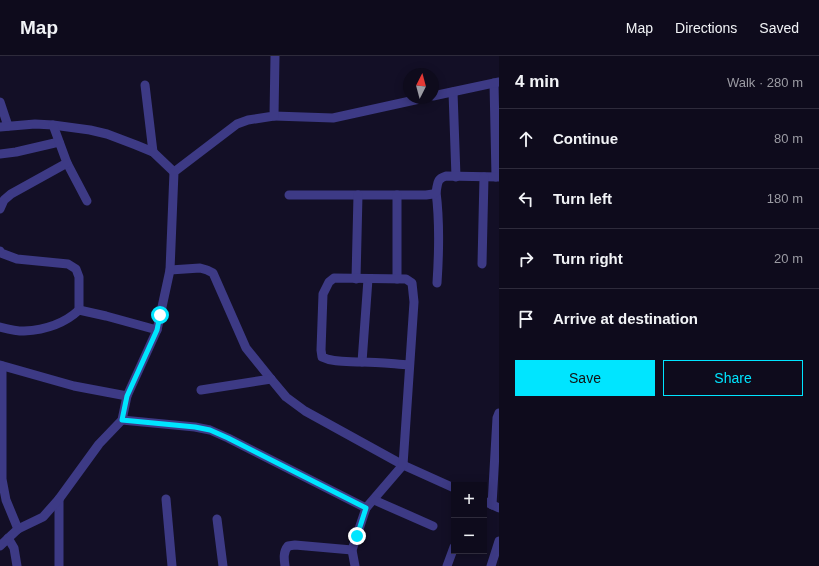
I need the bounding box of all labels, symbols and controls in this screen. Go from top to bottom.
text: Map [20,17,58,38]
text: Map [626,20,653,36]
text: Directions [675,20,737,36]
text: Saved [759,20,799,36]
north arrow [403,68,439,104]
text: 4 min [515,72,559,91]
text: Walk · 280 m [727,75,803,90]
icon: ahead [515,128,537,150]
text: Continue [553,130,618,147]
text: 80 m [774,131,803,146]
icon: left [515,188,537,210]
text: Turn left [553,190,612,207]
text: 180 m [767,191,803,206]
icon: right [515,248,537,270]
text: Turn right [553,250,623,267]
text: 20 m [774,251,803,266]
route start [151,306,169,324]
icon: arrive [515,308,537,330]
text: Arrive at destination [553,310,698,327]
button: Save [515,360,655,396]
button: Share [663,360,803,396]
map controls [451,482,487,554]
button: + [451,482,487,518]
button: − [451,518,487,554]
route end [348,527,366,545]

